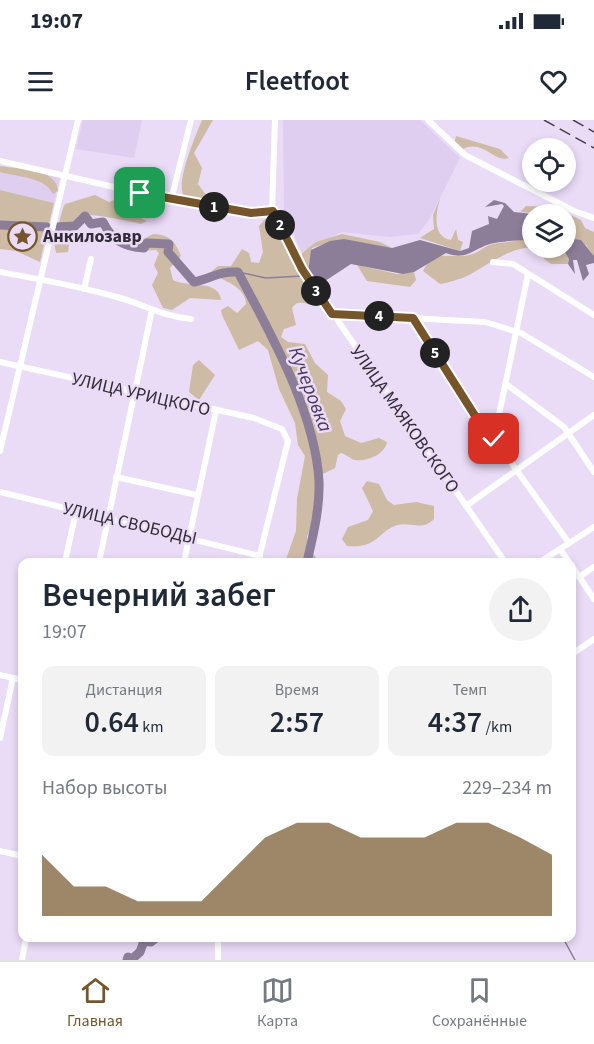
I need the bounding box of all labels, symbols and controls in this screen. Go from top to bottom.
text: 19:07 [30,5,83,37]
text: Fleetfoot [245,62,349,101]
icon: menu [24,65,57,98]
icon: heart [537,65,570,98]
map controls [522,138,576,258]
button: locate [522,138,576,192]
pin [114,167,165,218]
icon: arrive [123,176,156,209]
pin: 1 [199,192,229,222]
text: 1 [210,196,218,218]
button: layers [522,204,576,258]
pin: 2 [265,210,295,240]
text: 2 [276,214,284,236]
place icon: Анкилозавр [6,220,38,252]
place label: Анкилозавр [42,224,142,249]
pin: 3 [301,276,331,306]
text: 3 [312,280,320,302]
pin: 4 [364,301,394,331]
text: 4 [375,305,383,327]
pin: 5 [420,338,450,368]
street label: УЛИЦА МАЯКОВСКОГО [344,340,465,498]
text: 5 [431,342,439,364]
water label: Кучеровка [281,343,339,436]
street label: УЛИЦА УРИЦКОГО [69,366,213,423]
pin [468,413,519,464]
icon: check [477,422,510,455]
street label: УЛИЦА СВОБОДЫ [60,496,199,551]
text: Вечерний забег [42,572,276,619]
button: share [489,578,552,641]
text: 19:07 [42,618,87,646]
text: Дистанция [86,679,162,701]
text: Время [275,679,319,701]
text: Темп [453,679,487,701]
text: 0.64 [85,701,139,744]
text: 2:57 [270,701,324,744]
text: 4:37 [428,701,482,744]
text: km [139,716,163,738]
text: /km [482,716,512,738]
text: Набор высоты [42,774,167,802]
text: 229–234 m [462,774,552,802]
tab: Главная [67,974,123,1032]
tab: Карта [257,974,298,1032]
tab: Сохранённые [432,974,527,1032]

